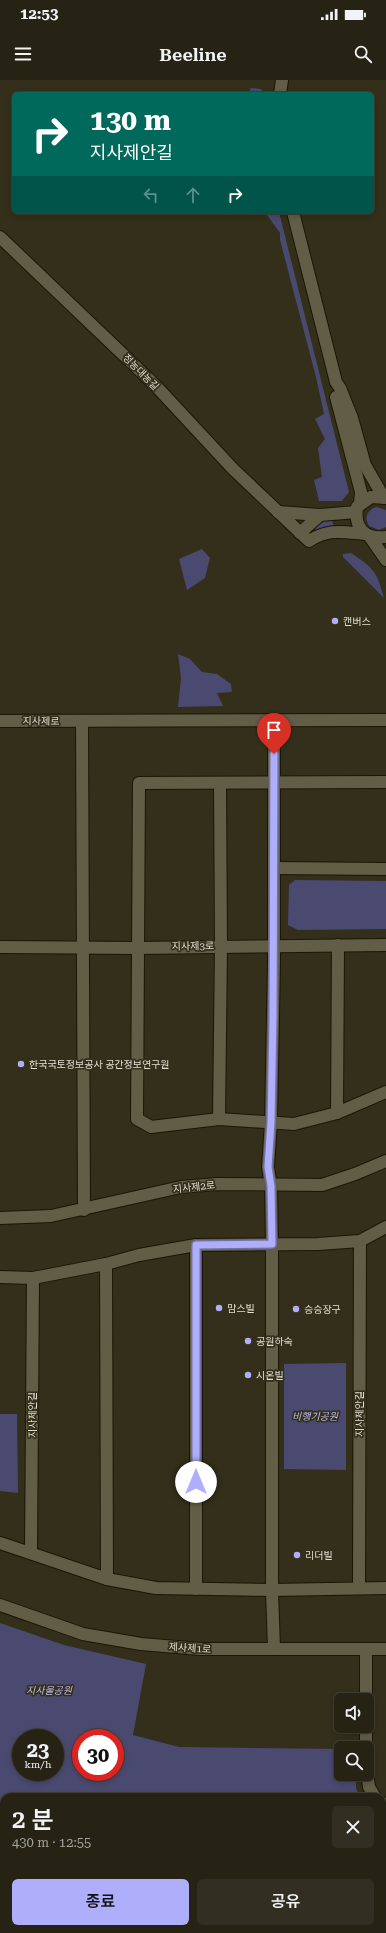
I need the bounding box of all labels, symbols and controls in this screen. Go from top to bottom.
text: 12:53 [20,5,58,23]
icon: menu [12,43,34,65]
icon: search [352,43,374,65]
text: Beeline [159,44,227,65]
text: 130 m [90,104,171,137]
icon: right [24,108,76,160]
text: 지사제안길 [90,142,173,163]
icon: left [140,184,162,206]
icon: ahead [182,184,204,206]
icon: right [224,184,246,206]
street label: 정농대농길 [121,352,161,392]
marker: 캔버스 [330,616,340,626]
place label: 캔버스 [343,616,371,627]
pin [257,713,291,754]
street label: 지사제로 [23,715,59,727]
icon: arrive [263,719,285,741]
street label: 지사제3로 [172,940,214,952]
marker: 한국국토정보공사 공간정보연구원 [16,1059,26,1069]
place label: 한국국토정보공사 공간정보연구원 [29,1059,170,1070]
street label: 지사제2로 [172,1179,216,1195]
marker: 맘스빌 [214,1303,224,1313]
place label: 맘스빌 [227,1303,255,1314]
marker: 승승장구 [291,1304,301,1314]
place label: 승승장구 [304,1304,341,1315]
marker: 공원하숙 [243,1336,253,1346]
place label: 공원하숙 [256,1336,293,1347]
marker: 시온빌 [243,1370,253,1380]
place label: 시온빌 [256,1370,284,1381]
street label: 지사제안길 [354,1391,365,1437]
street label: 지사제안길 [27,1392,38,1438]
park label: 비행기공원 [292,1411,339,1422]
position arrow [175,1461,217,1503]
marker: 리더빌 [292,1550,302,1560]
place label: 리더빌 [305,1550,333,1561]
street label: 제사제1로 [168,1641,212,1655]
park label: 지사울공원 [26,1685,73,1696]
map controls [334,1693,374,1781]
button: sound [334,1693,374,1733]
speed limit sign: 30 [72,1729,124,1781]
text: 23 [27,1738,49,1762]
button: search [334,1741,374,1781]
text: km/h [25,1759,51,1770]
text: 2 분 [12,1806,54,1834]
button: close [332,1806,374,1848]
text: 430 m · 12:55 [12,1835,91,1850]
button: 종료 [12,1879,189,1925]
button: 공유 [197,1879,374,1925]

